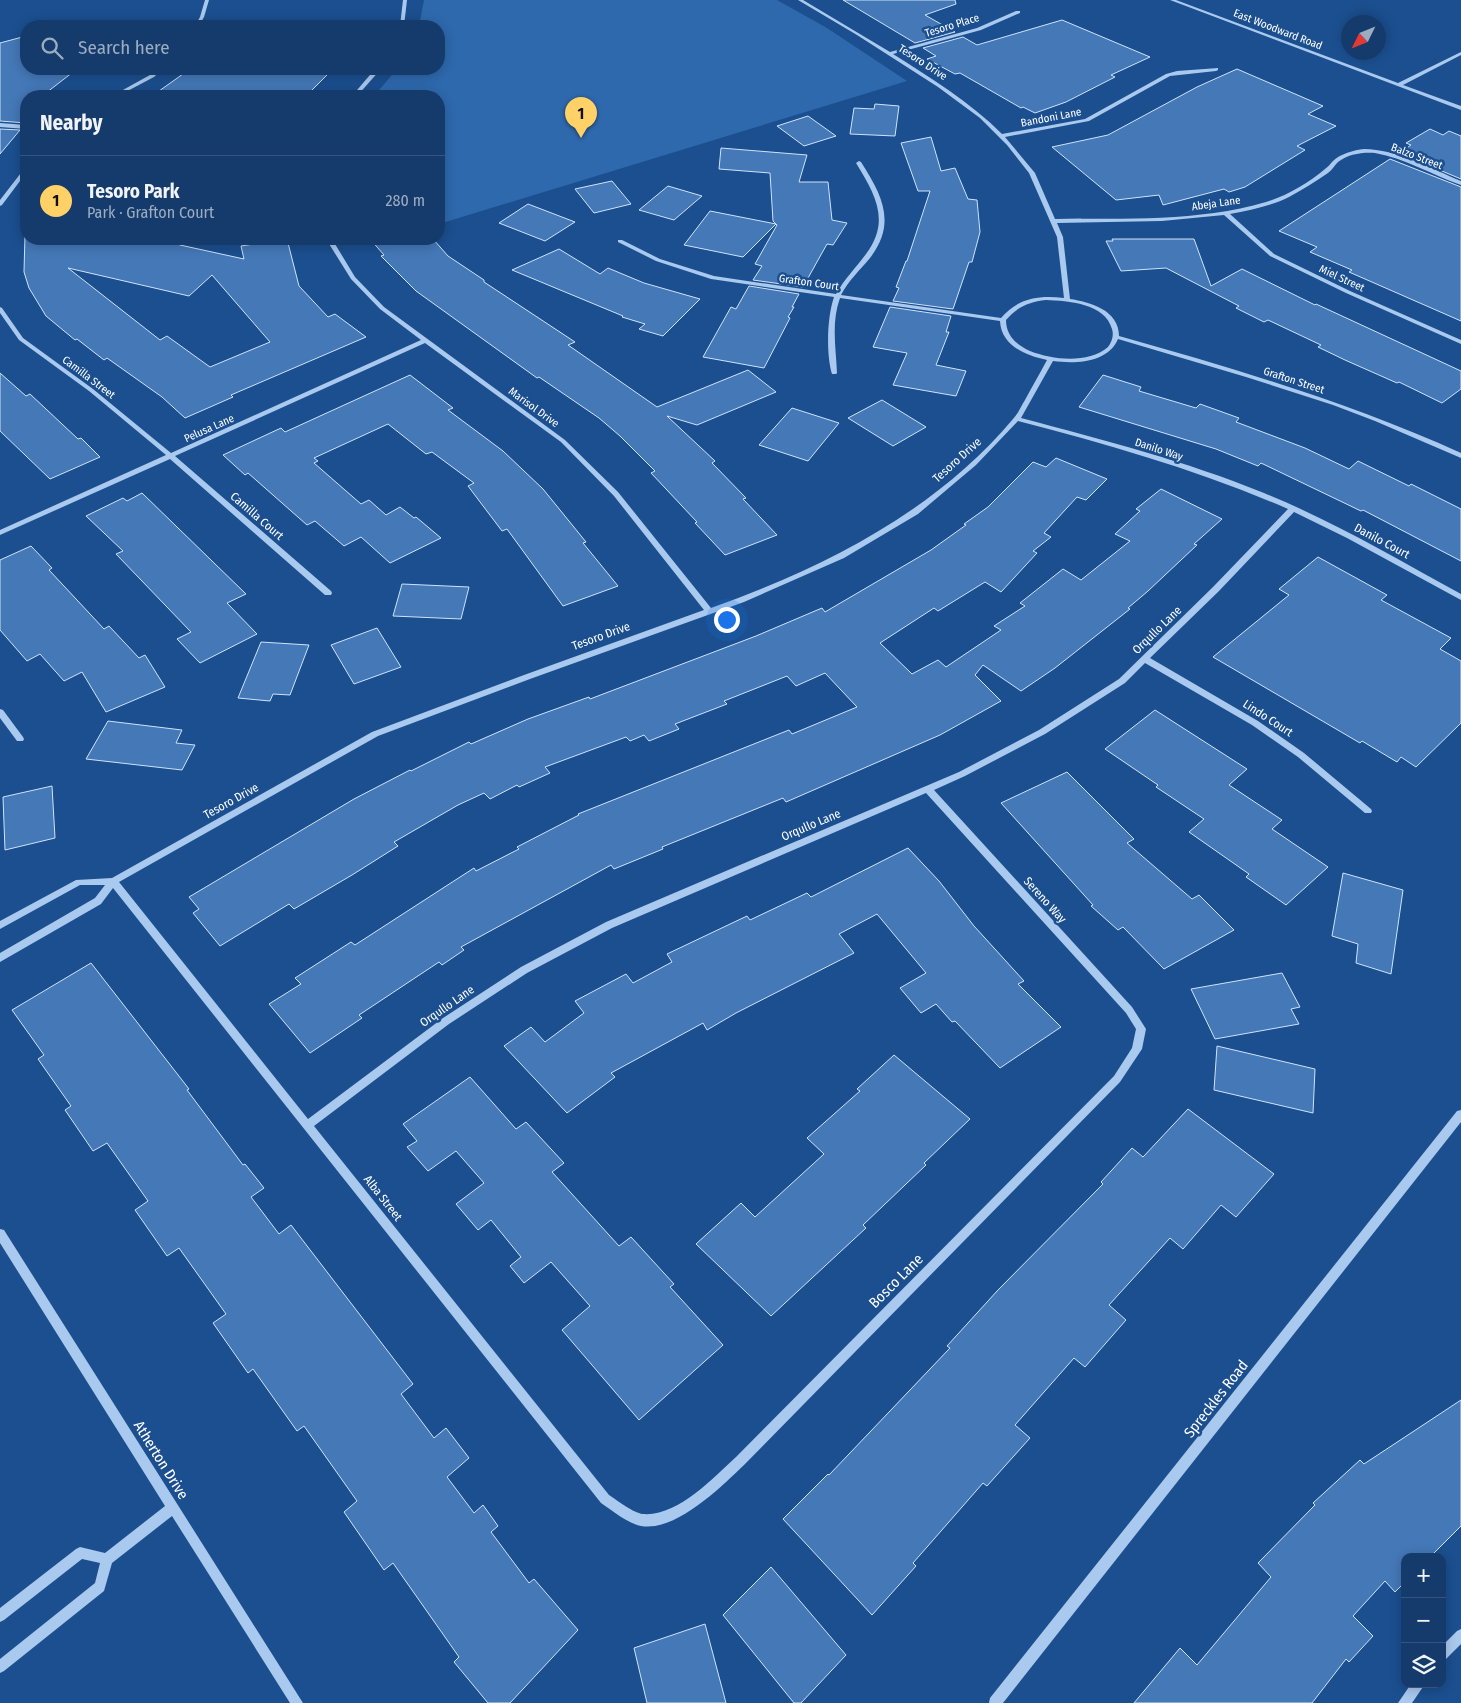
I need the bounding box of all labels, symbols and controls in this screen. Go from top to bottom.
street label: East Woodward Road [1232,7,1324,52]
street label: Tesoro Place [923,11,981,40]
north arrow [1341,15,1386,60]
search box [20,20,445,75]
icon: search [38,34,66,62]
text: Search here [78,36,170,59]
street label: Tesoro Drive [896,42,950,83]
pin: 1 [565,97,597,138]
street label: Bandoni Lane [1020,105,1083,130]
text: Nearby [40,110,102,136]
street label: Balzo Street [1389,141,1445,172]
text: Tesoro Park [87,180,179,203]
text: 1 [53,191,59,210]
text: 280 m [386,191,425,210]
street label: Abeja Lane [1191,194,1241,213]
text: Park · Grafton Court [87,203,214,222]
street label: Miel Street [1317,262,1367,295]
street label: Grafton Court [778,272,840,293]
street label: Camilla Street [60,353,118,402]
street label: Grafton Street [1262,365,1326,397]
street label: Marisol Drive [506,385,561,430]
street label: Pelusa Lane [182,412,236,445]
street label: Tesoro Drive [930,434,984,485]
street label: Danilo Way [1133,436,1184,463]
street label: Camilla Court [228,489,286,543]
street label: Danilo Court [1352,521,1412,562]
street label: Orqullo Lane [1130,603,1185,657]
your location [714,607,740,633]
street label: Tesoro Drive [570,619,632,653]
street label: Lindo Court [1240,697,1296,739]
street label: Tesoro Drive [201,780,261,822]
street label: Orqullo Lane [779,806,843,844]
street label: Sereno Way [1021,874,1070,926]
street label: Orqullo Lane [417,982,477,1030]
street label: Alba Street [361,1172,405,1224]
street label: Bosco Lane [865,1250,927,1312]
street label: Spreckles Road [1180,1357,1252,1441]
street label: Atherton Drive [130,1417,192,1503]
map controls [1401,1553,1446,1688]
button: + [1401,1553,1446,1598]
button: − [1401,1598,1446,1643]
button: layers [1401,1643,1446,1688]

